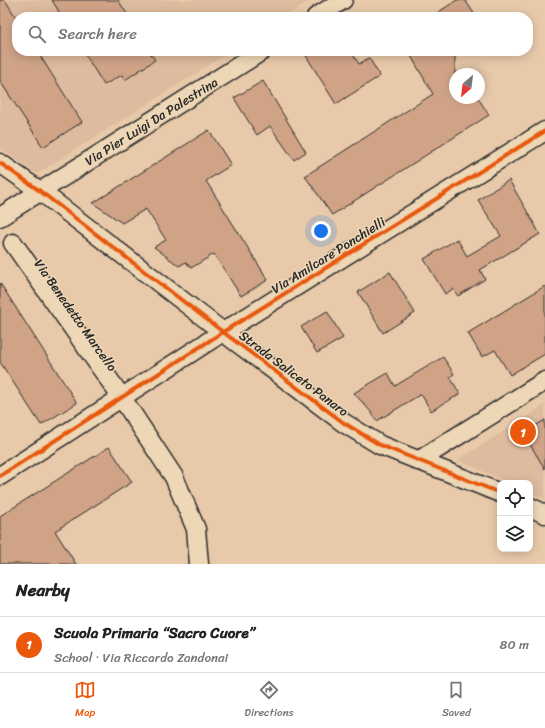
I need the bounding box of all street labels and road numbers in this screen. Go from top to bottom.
street label: Via Pier Luigi Da Palestrina [80,71,223,172]
street label: Via Amilcare Ponchielli [266,211,390,300]
street label: Via Benedetto Marcello [28,254,123,377]
street label: Strada Saliceto Panaro [234,324,354,423]

